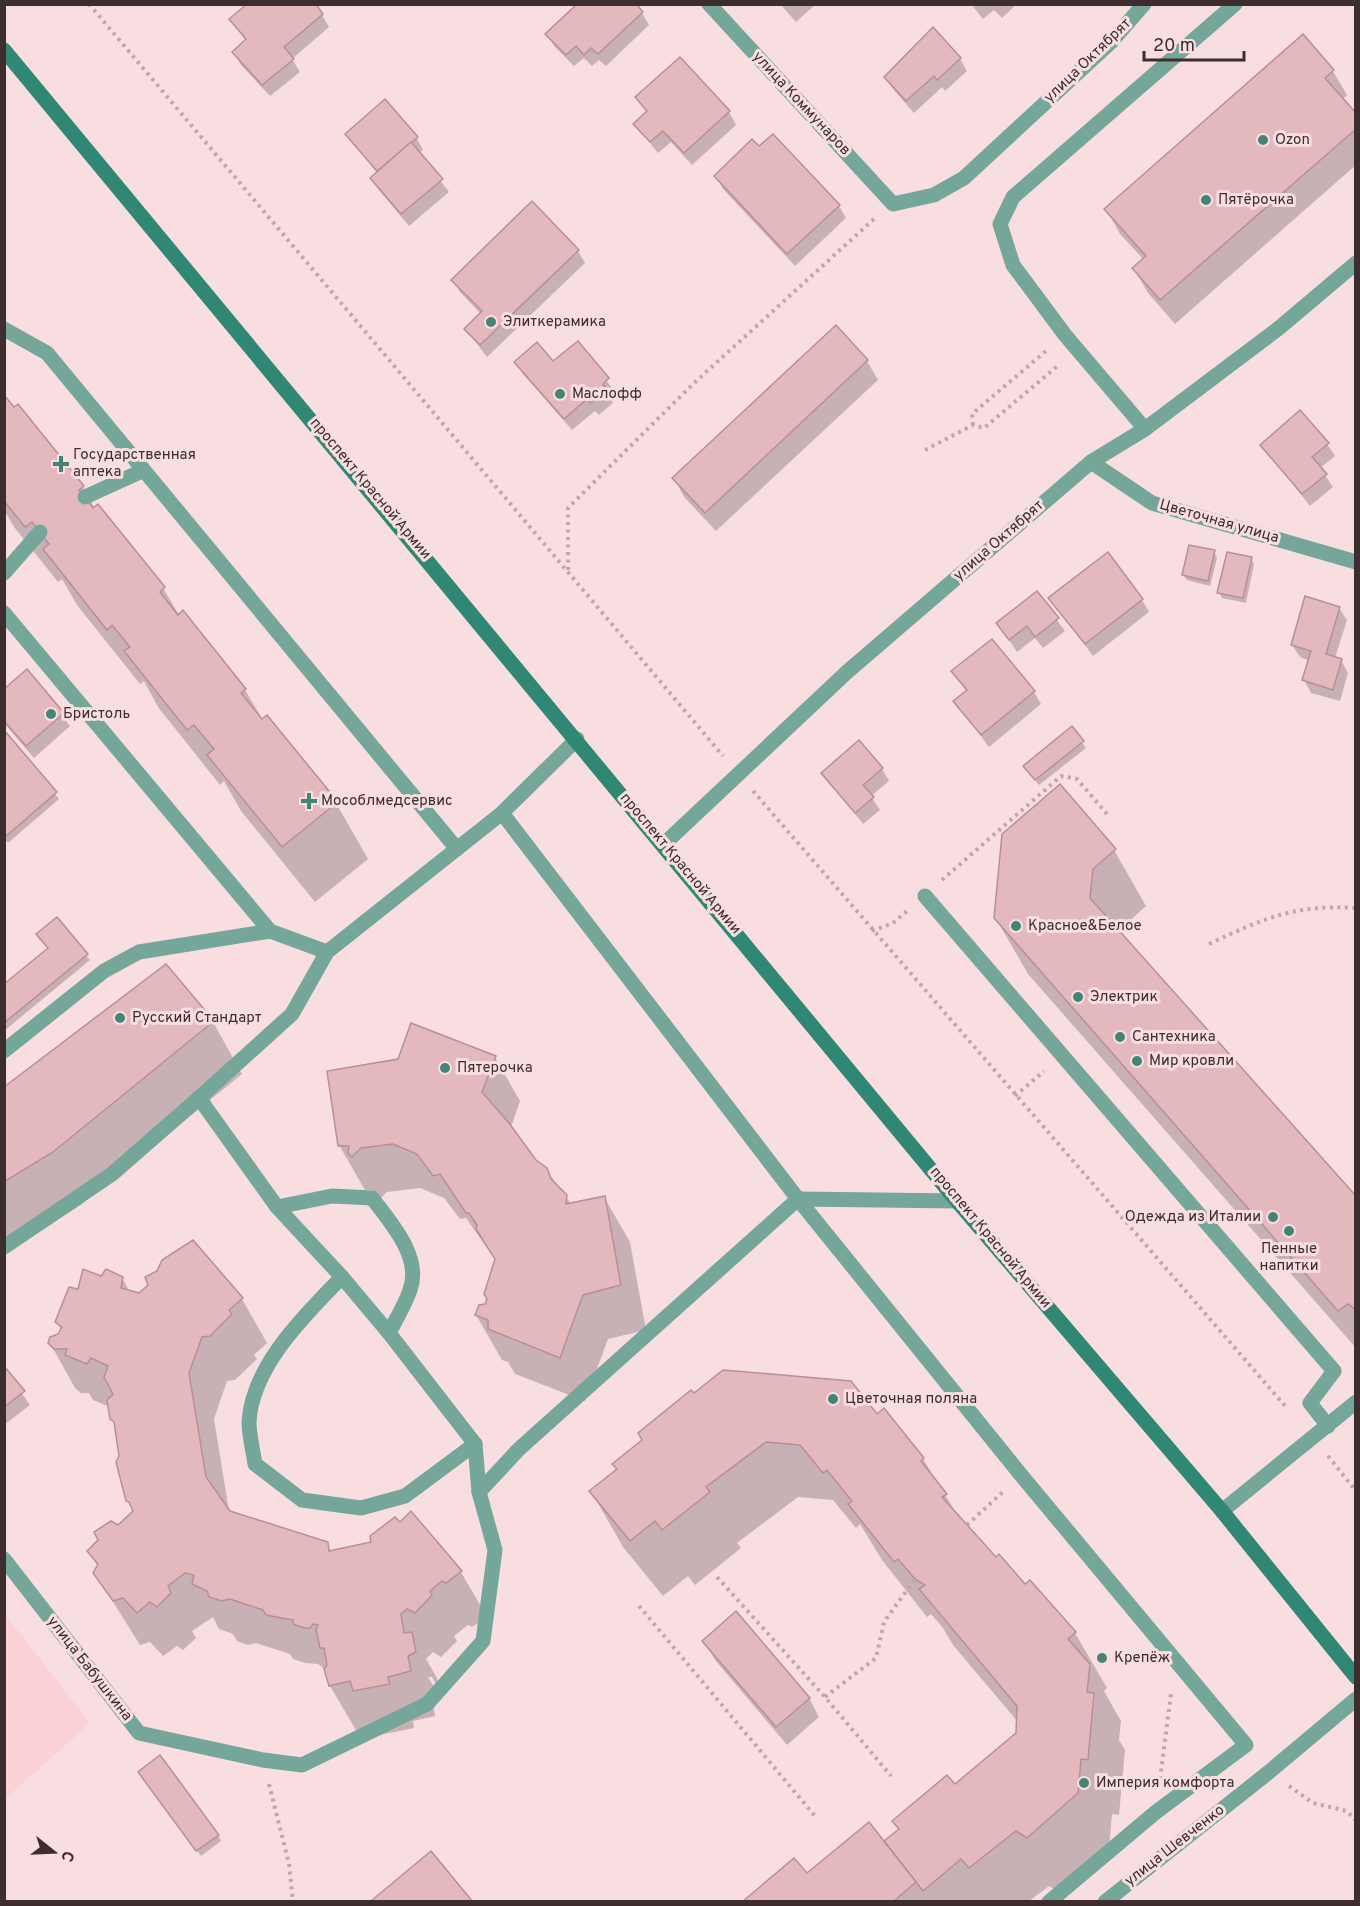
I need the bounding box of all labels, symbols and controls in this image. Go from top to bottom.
street label: улица Октябрят [1041,15,1136,107]
scale bar [1144,24,1244,62]
text: 20 m [1153,35,1195,58]
street label: улица Коммунаров [748,48,854,160]
place label: Ozon [1275,131,1310,150]
marker: Ozon [1256,133,1270,147]
place label: Пятёрочка [1218,191,1294,210]
marker: Пятёрочка [1199,193,1213,207]
place label: Элиткерамика [503,313,606,332]
marker: Элиткерамика [484,315,498,329]
place label: Маслофф [572,385,642,404]
marker: Маслофф [553,387,567,401]
street label: проспект Красной Армии [305,414,435,564]
place label: Государственная аптека [73,446,196,482]
marker: Государственная аптека [54,457,68,471]
street label: улица Октябрят [950,496,1048,585]
street label: Цветочная улица [1157,496,1281,548]
place label: Бристоль [63,705,130,724]
marker: Бристоль [44,707,58,721]
street label: проспект Красной Армии [615,789,745,939]
place label: Мособлмедсервис [321,792,453,811]
marker: Мособлмедсервис [302,794,316,808]
place label: Красное&Белое [1028,917,1142,936]
marker: Красное&Белое [1009,919,1023,933]
place label: Электрик [1090,988,1158,1007]
marker: Электрик [1071,990,1085,1004]
place label: Русский Стандарт [132,1009,262,1028]
marker: Русский Стандарт [113,1011,127,1025]
place label: Сантехника [1132,1028,1216,1047]
marker: Сантехника [1113,1030,1127,1044]
place label: Мир кровли [1149,1052,1234,1071]
marker: Мир кровли [1130,1054,1144,1068]
place label: Пятерочка [457,1059,533,1078]
marker: Пятерочка [438,1061,452,1075]
street label: проспект Красной Армии [925,1163,1055,1313]
place label: Одежда из Италии [1125,1208,1261,1227]
marker: Одежда из Италии [1266,1210,1280,1224]
marker: Пенные напитки [1282,1224,1296,1238]
place label: Пенные напитки [1260,1240,1318,1276]
place label: Цветочная поляна [845,1390,977,1409]
marker: Цветочная поляна [826,1392,840,1406]
street label: улица Бабушкина [42,1613,136,1725]
place label: Крепёж [1114,1649,1170,1668]
marker: Крепёж [1095,1651,1109,1665]
place label: Империя комфорта [1096,1774,1234,1793]
marker: Империя комфорта [1077,1776,1091,1790]
street label: улица Шевченко [1121,1801,1229,1891]
north arrow [24,1822,84,1882]
text: С [55,1848,77,1864]

